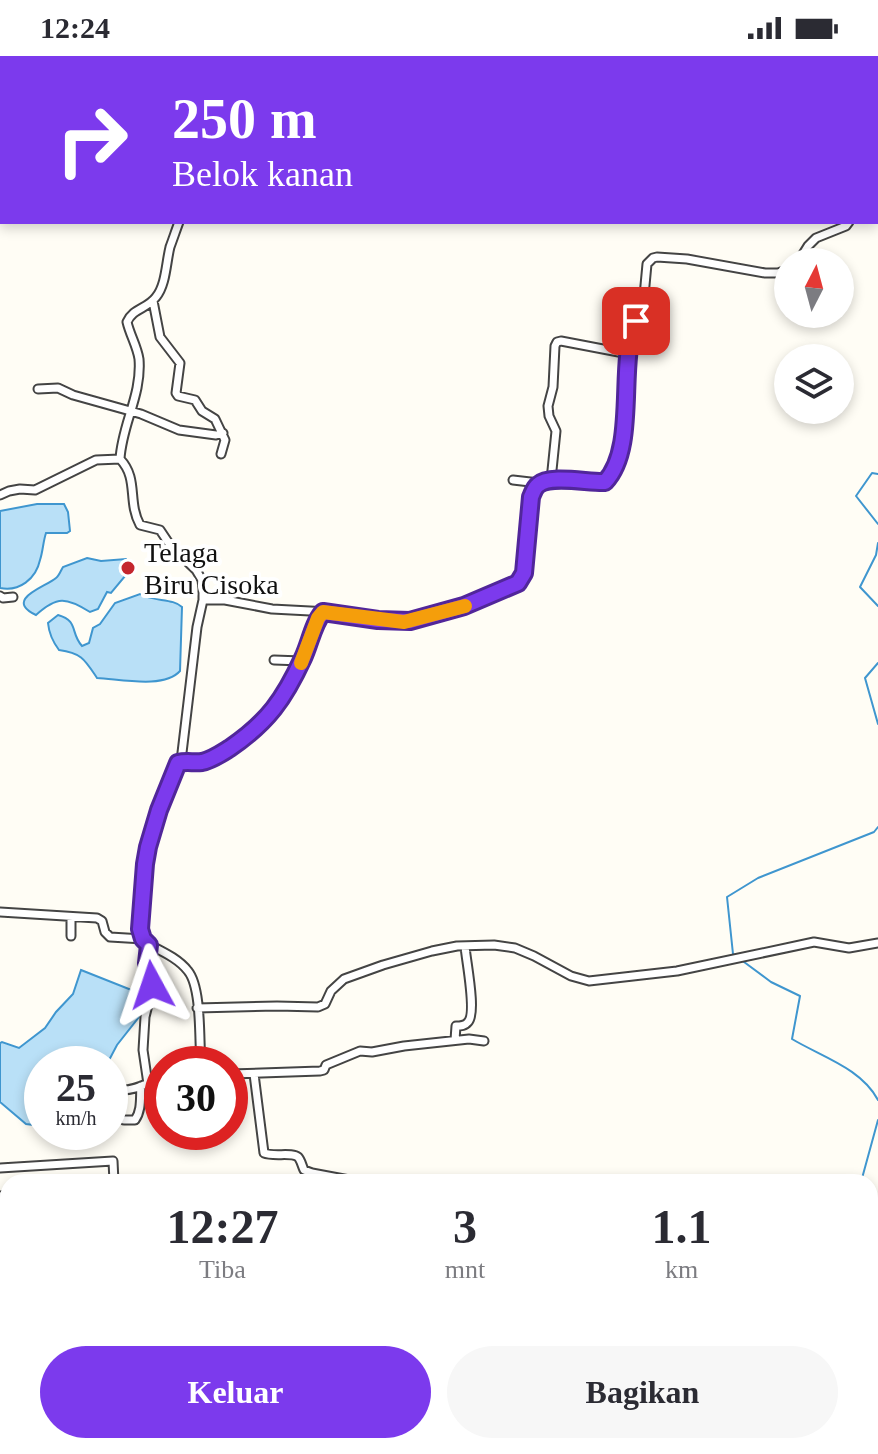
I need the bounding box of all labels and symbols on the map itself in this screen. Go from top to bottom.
north arrow [774,248,854,328]
pin [602,287,670,355]
place label: Telaga Biru Cisoka [144,537,279,600]
marker: Telaga Biru Cisoka [119,559,137,577]
position arrow [110,943,194,1027]
speed limit sign: 30 [144,1046,248,1150]

